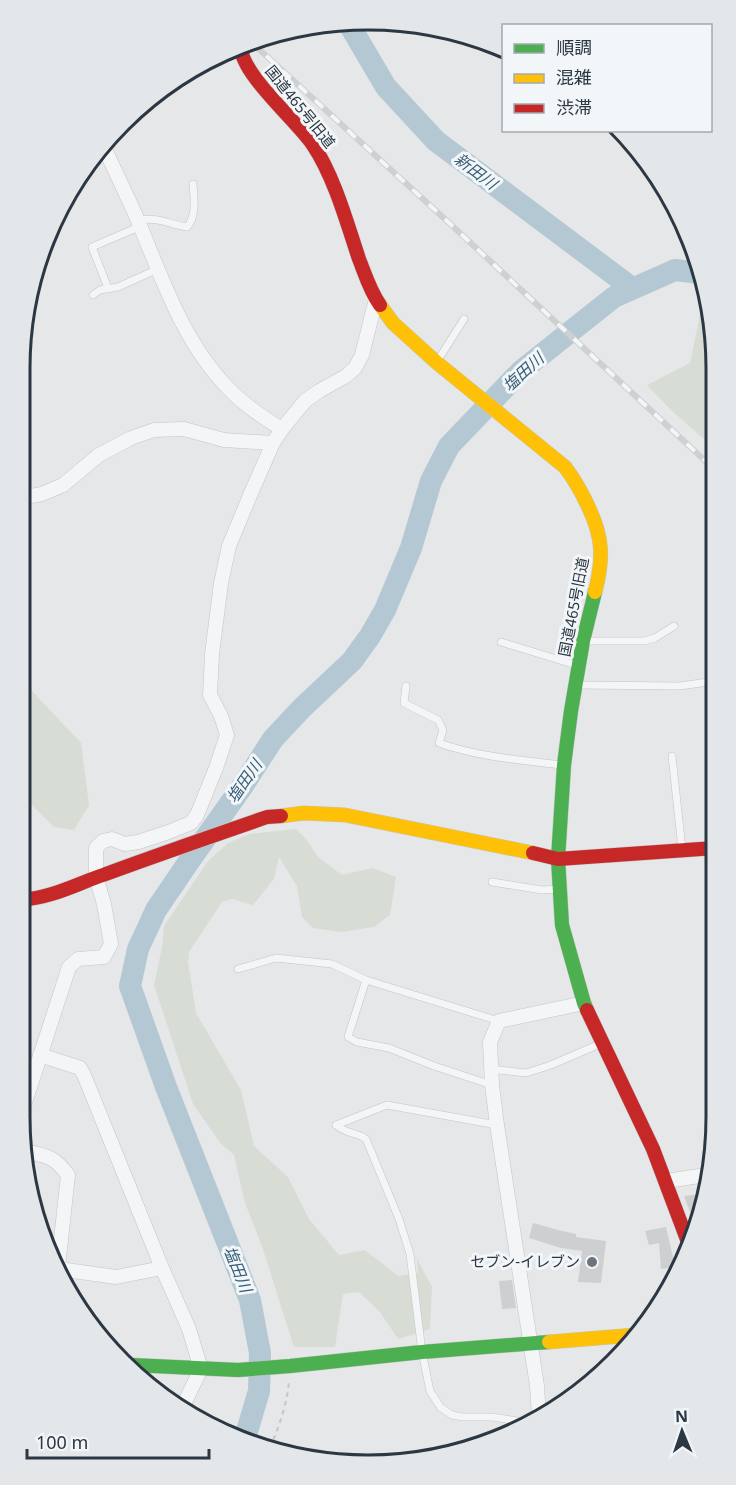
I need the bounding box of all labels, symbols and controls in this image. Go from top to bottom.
legend [502,24,712,132]
text: 順調 [556,35,592,59]
street label: 国道465号旧道 [261,61,340,152]
text: 混雑 [556,65,592,89]
text: 渋滞 [556,95,592,119]
water label: 新田川 [450,148,503,195]
water label: 塩田川 [498,346,550,396]
street label: 国道465号旧道 [554,555,592,658]
water label: 塩田川 [221,753,268,807]
water label: 塩田川 [219,1243,258,1297]
place label: セブン-イレブン [470,1251,580,1271]
marker: セブン-イレブン [585,1255,599,1269]
north arrow [652,1401,712,1461]
text: N [675,1405,688,1427]
scale bar [27,1422,208,1460]
text: 100 m [36,1430,88,1454]

